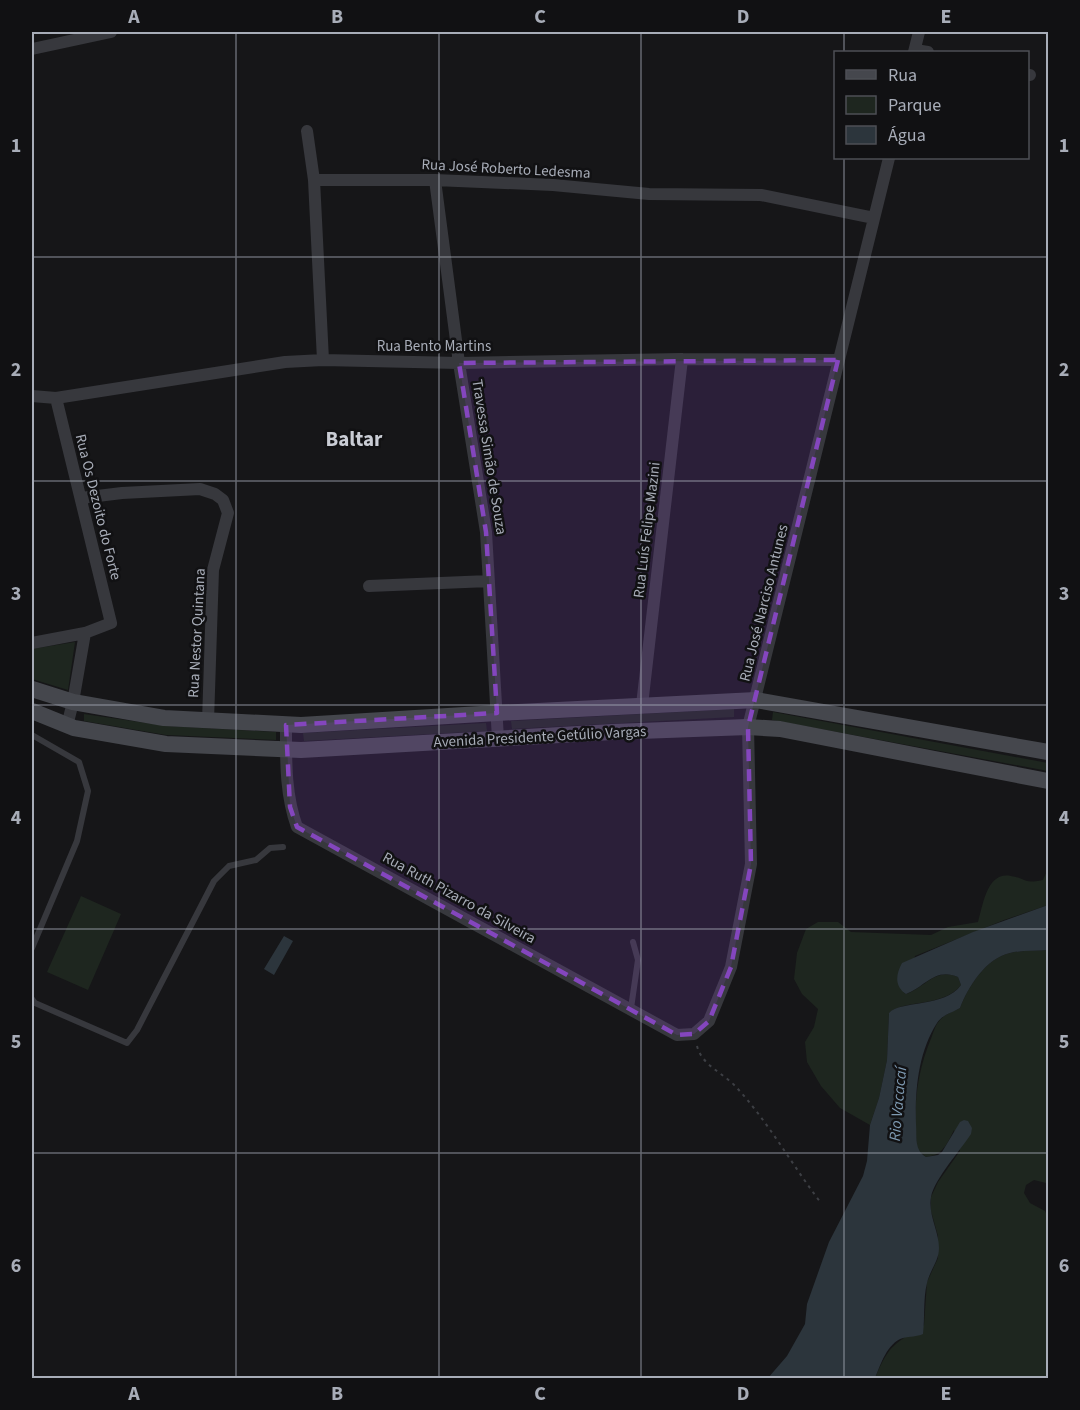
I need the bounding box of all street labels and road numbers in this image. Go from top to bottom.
street label: Rua José Roberto Ledesma [421,154,591,184]
street label: Rua Bento Martins [377,336,491,357]
street label: Travessa Simão de Souza [466,378,512,536]
street label: Rua Os Dezoito do Forte [70,432,126,582]
street label: Rua Luís Felipe Mazini [628,461,666,599]
street label: Rua José Narciso Antunes [734,522,794,684]
street label: Rua Nestor Quintana [183,568,211,698]
street label: Avenida Presidente Getúlio Vargas [433,721,647,753]
street label: Rua Ruth Pizarro da Silveira [379,847,539,949]

